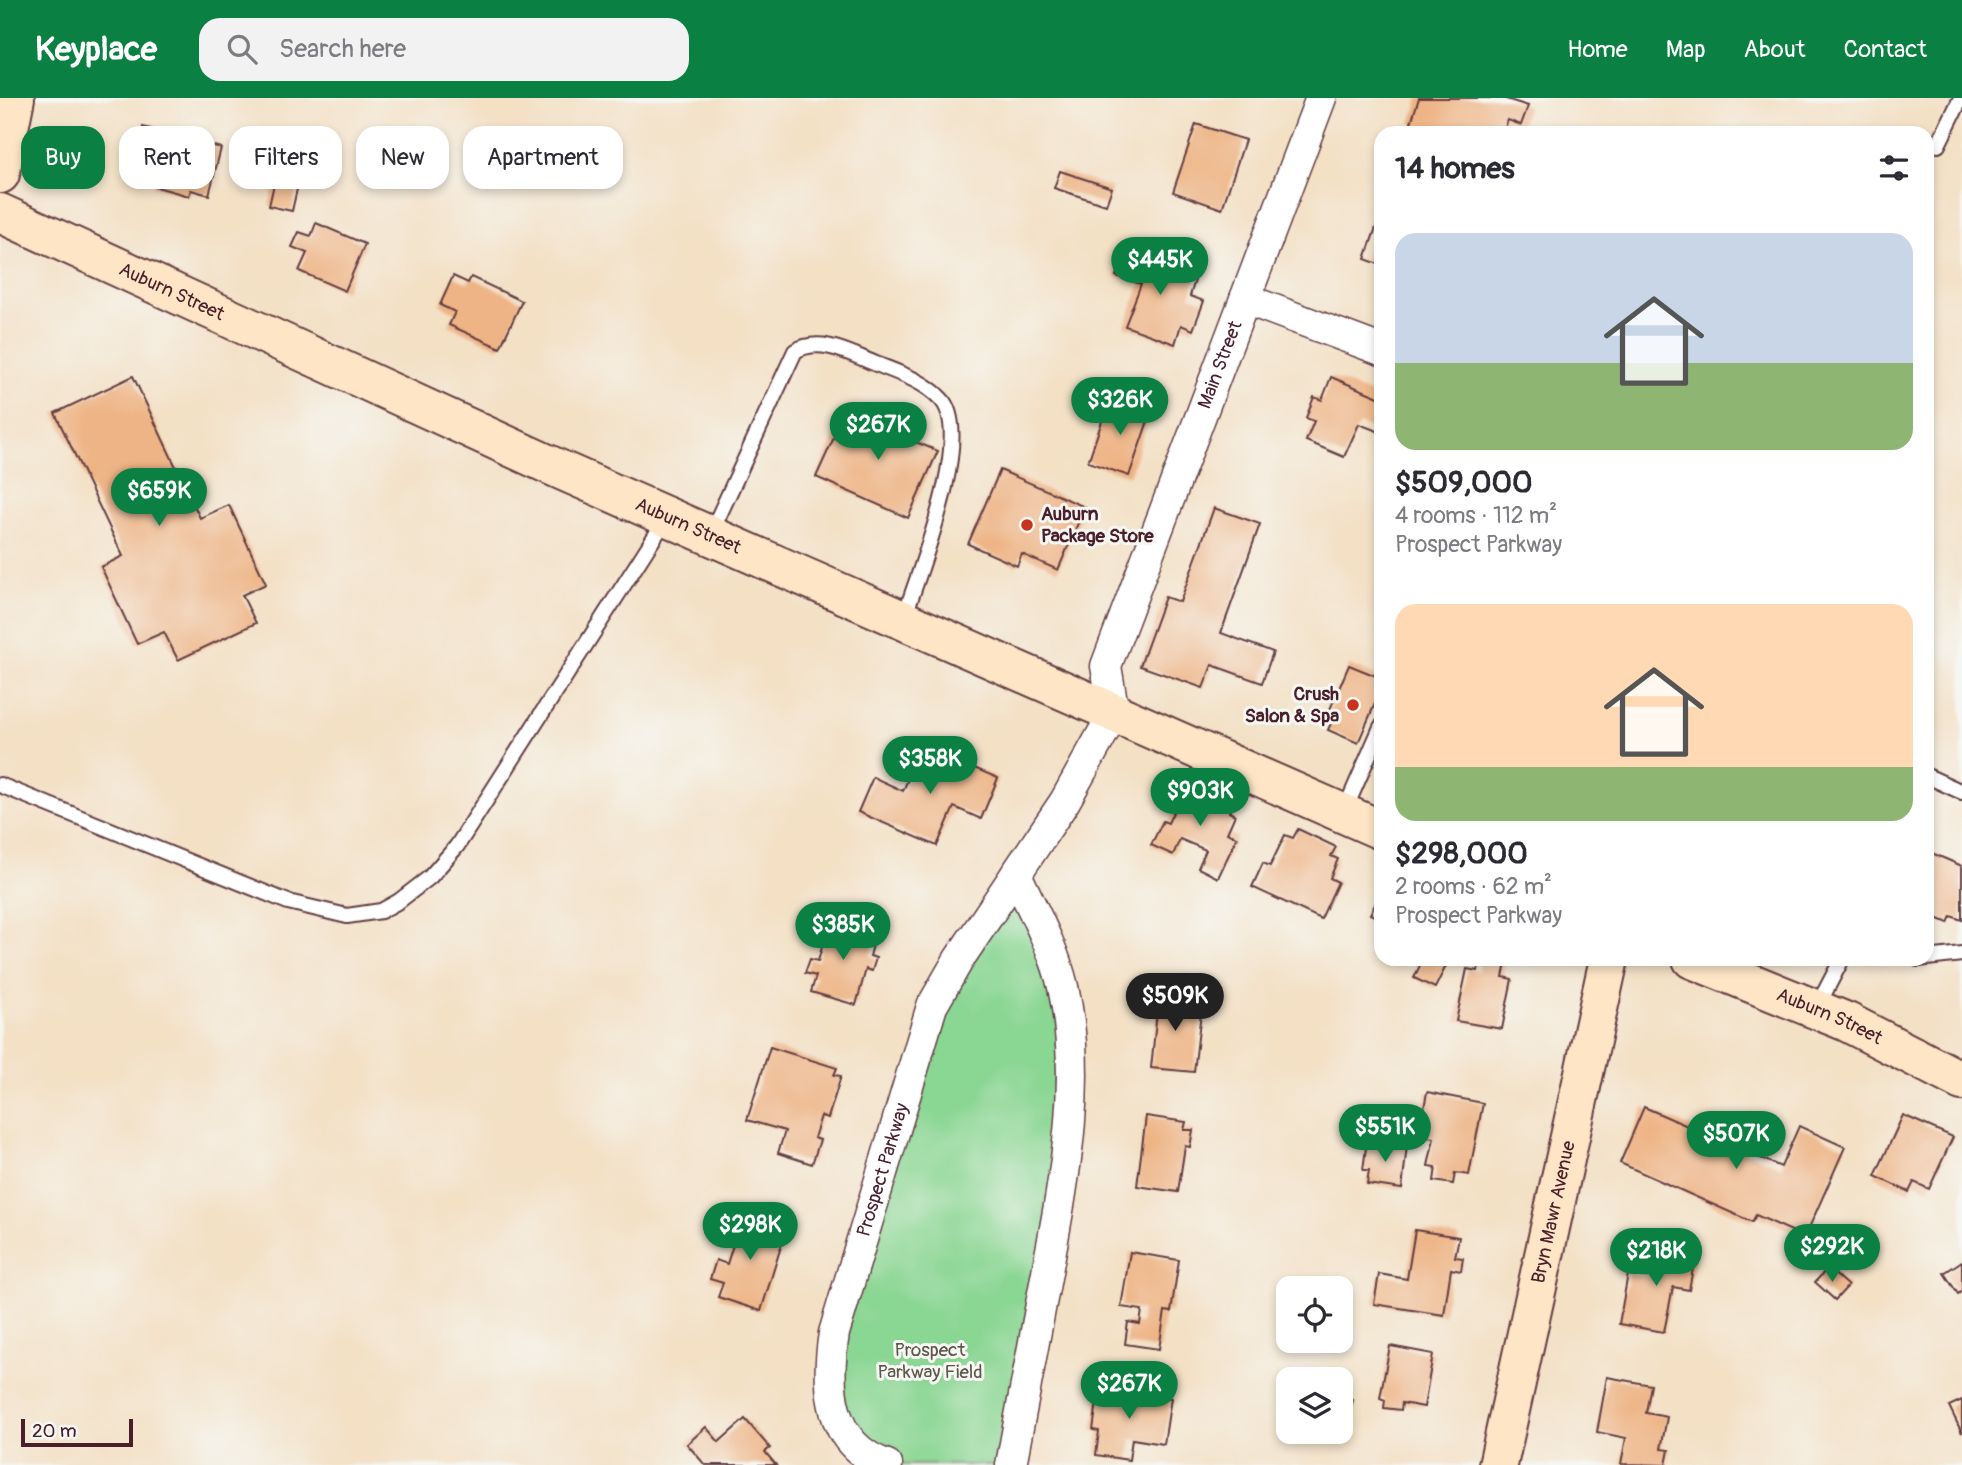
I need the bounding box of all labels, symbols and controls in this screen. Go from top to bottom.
search box [199,18,689,81]
text: Keyplace [35,29,157,70]
icon: search [223,30,261,68]
text: Search here [279,33,406,65]
text: Home [1567,35,1628,64]
text: Map [1666,35,1706,64]
text: About [1744,35,1806,64]
text: Contact [1844,35,1927,64]
chip: Buy [21,126,105,189]
chip: Rent [119,126,215,189]
chip: Filters [229,126,342,189]
chip: New [356,126,449,189]
chip: Apartment [463,126,623,189]
icon: filters [1875,149,1913,187]
text: 14 homes [1395,150,1515,187]
pin: $445K [1111,238,1209,297]
text: $445K [1127,245,1193,274]
street label: Auburn Street [115,257,229,326]
icon: home [1591,278,1717,404]
street label: Main Street [1192,317,1248,412]
pin: $326K [1071,378,1169,437]
text: $326K [1087,385,1153,414]
pin: $267K [829,402,927,462]
text: $267K [846,410,910,439]
text: $509,000 [1395,464,1533,501]
pin: $659K [110,468,208,528]
text: $659K [127,476,191,505]
street label: Auburn Street [631,492,745,560]
text: 4 rooms · 112 m² [1395,501,1557,530]
place label: Auburn Package Store [1041,502,1154,548]
marker: Auburn Package Store [1019,517,1035,533]
text: Prospect Parkway [1395,530,1562,559]
icon: home [1591,649,1717,775]
place label: Crush Salon & Spa [1245,682,1339,728]
marker: Crush Salon & Spa [1345,697,1361,713]
pin: $358K [881,736,979,796]
text: $358K [898,744,962,773]
pin: $903K [1151,768,1249,828]
text: $903K [1167,776,1233,805]
text: $298,000 [1395,835,1528,872]
text: 2 rooms · 62 m² [1395,872,1552,901]
text: Prospect Parkway [1395,901,1562,930]
pin: $385K [794,902,892,962]
text: $385K [811,910,875,939]
pin: $509K [1126,974,1224,1033]
text: $509K [1142,981,1208,1010]
street label: Auburn Street [1773,983,1887,1050]
street label: Prospect Parkway [852,1100,914,1240]
pin: $551K [1336,1104,1434,1164]
text: $551K [1355,1112,1415,1141]
pin: $507K [1687,1112,1785,1171]
text: $507K [1703,1119,1769,1148]
street label: Bryn Mawr Avenue [1526,1138,1581,1286]
pin: $298K [701,1202,799,1262]
text: $298K [719,1210,781,1239]
pin: $292K [1783,1224,1881,1284]
pin: $218K [1607,1228,1705,1288]
text: $292K [1800,1232,1864,1261]
text: $218K [1626,1236,1686,1265]
map controls [1276,1276,1353,1444]
button: locate [1276,1276,1353,1353]
park label: Prospect Parkway Field [877,1338,983,1384]
pin: $267K [1080,1362,1178,1421]
button: layers [1276,1367,1353,1444]
text: $267K [1097,1369,1161,1398]
scale bar [21,1416,133,1448]
text: 20 m [32,1419,77,1443]

